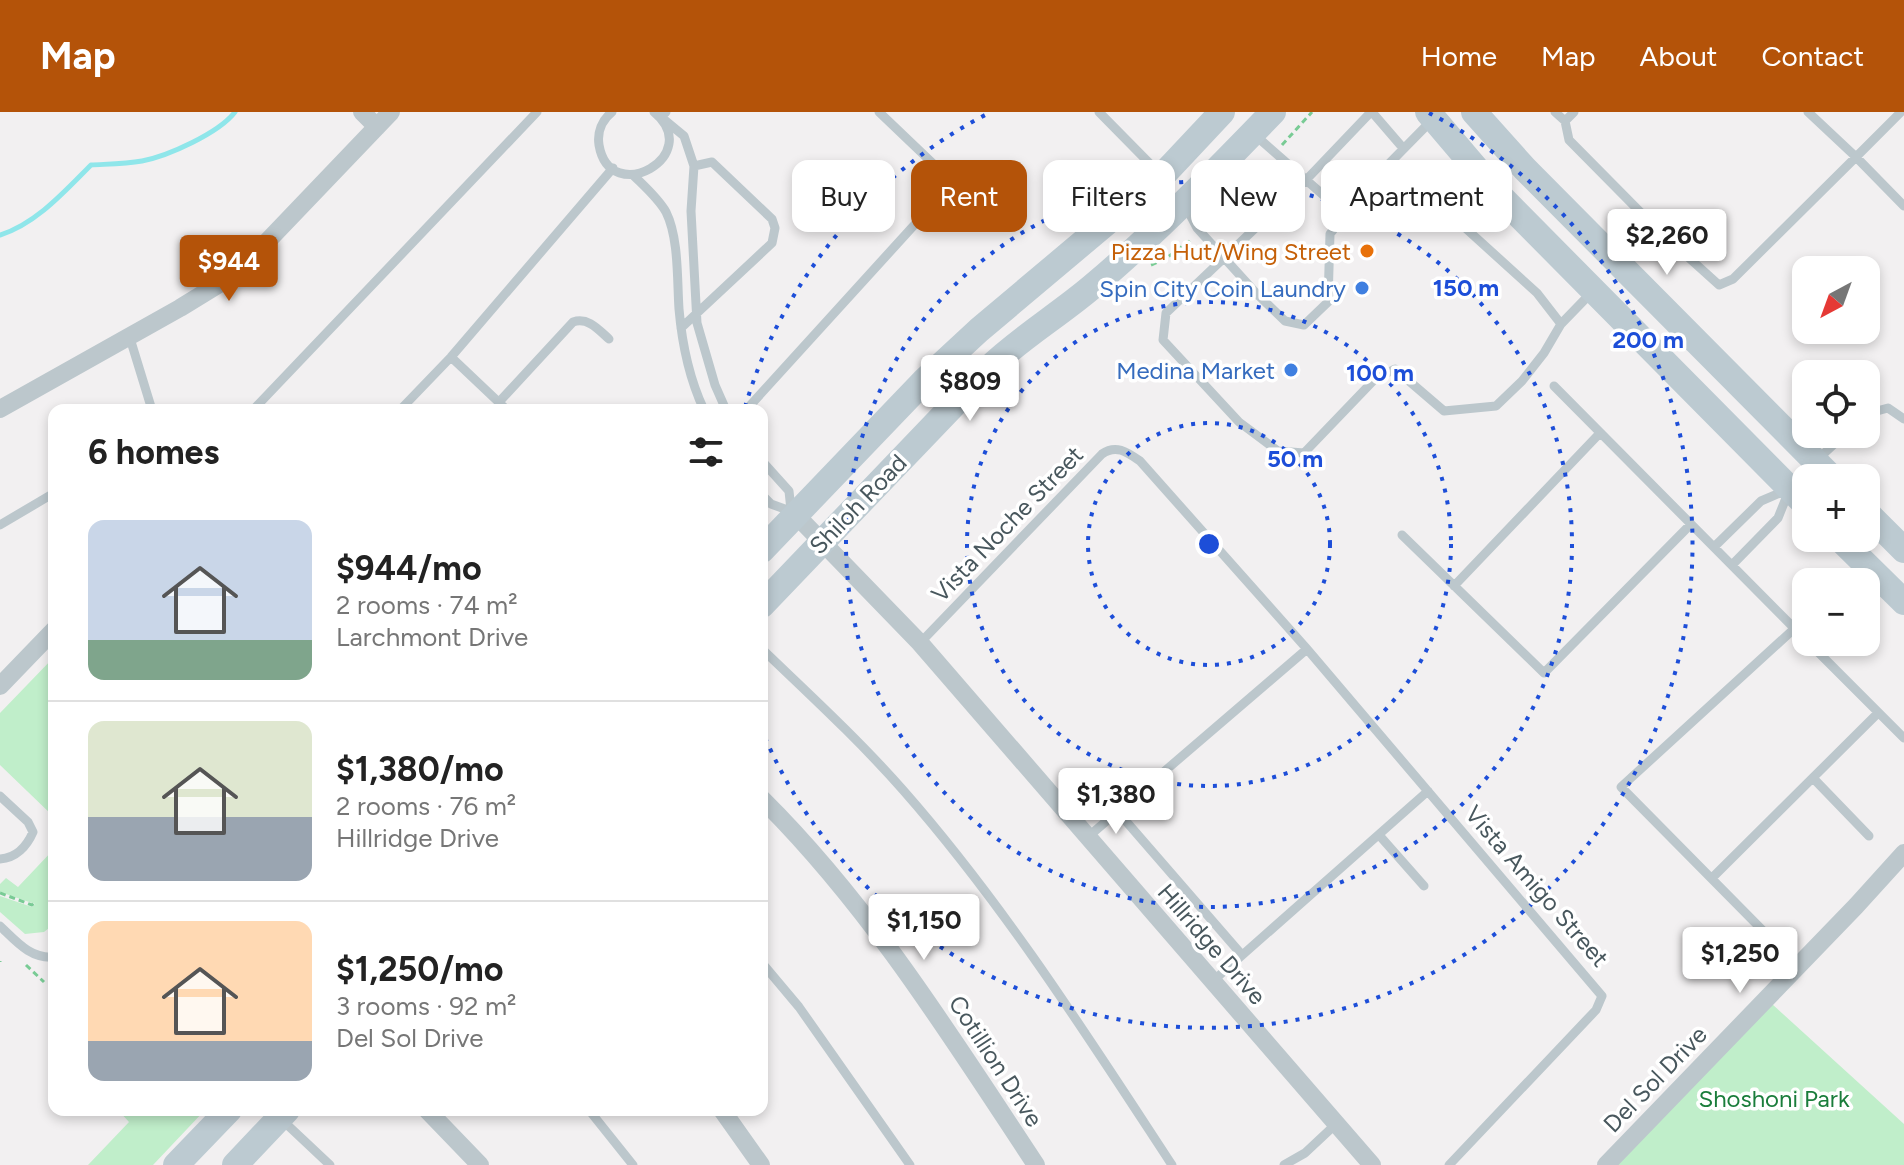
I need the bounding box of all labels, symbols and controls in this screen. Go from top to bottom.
text: Map [40,33,116,79]
text: Home [1421,39,1497,73]
text: Map [1541,39,1596,73]
text: About [1640,39,1717,73]
text: Contact [1761,39,1864,73]
chip: Buy [792,160,895,232]
chip: Rent [911,160,1027,232]
chip: Filters [1043,160,1175,232]
chip: New [1191,160,1305,232]
chip: Apartment [1321,160,1512,232]
pin: $2,260 [1602,209,1732,277]
text: $2,260 [1625,219,1709,251]
pin: $944 [182,235,276,303]
place label: Pizza Hut/Wing Street [1111,237,1351,266]
marker: Pizza Hut/Wing Street [1358,242,1376,260]
text: $944 [198,245,260,277]
north arrow [1792,256,1880,344]
map controls [1792,256,1880,656]
text: 150 m [1433,273,1499,302]
place label: Spin City Coin Laundry [1099,274,1346,303]
marker: Spin City Coin Laundry [1353,279,1371,297]
text: 200 m [1612,325,1684,354]
pin: $809 [923,355,1017,423]
place label: Medina Market [1116,356,1275,385]
text: 100 m [1346,358,1414,387]
button: locate [1792,360,1880,448]
marker: Medina Market [1282,361,1300,379]
text: $809 [939,365,1001,397]
icon: filters [684,430,728,474]
text: 6 homes [88,432,219,473]
street label: Vista Noche Street [925,440,1089,608]
text: 50 m [1267,444,1323,473]
street label: Shiloh Road [803,448,913,560]
button: + [1792,464,1880,552]
centre of rings [1195,530,1223,558]
text: $944/mo [336,548,482,589]
icon: home [152,552,248,648]
button: − [1792,568,1880,656]
text: 2 rooms · 74 m² [336,589,518,621]
text: Larchmont Drive [336,621,528,653]
text: $1,380/mo [336,749,504,790]
icon: home [152,753,248,849]
pin: $1,380 [1051,768,1181,836]
text: $1,380 [1076,778,1156,810]
text: 2 rooms · 76 m² [336,790,516,822]
street label: Vista Amigo Street [1459,800,1615,972]
text: Hillridge Drive [336,822,499,854]
street label: Hillridge Drive [1152,878,1272,1010]
pin: $1,150 [859,894,989,962]
text: $1,150 [887,904,961,936]
pin: $1,250 [1675,927,1805,995]
text: $1,250 [1700,937,1780,969]
text: $1,250/mo [336,949,503,990]
icon: home [152,953,248,1049]
text: 3 rooms · 92 m² [336,990,516,1022]
street label: Cotillion Drive [943,990,1049,1132]
street label: Del Sol Drive [1597,1020,1713,1138]
text: Del Sol Drive [336,1022,484,1054]
park label: Shoshoni Park [1698,1084,1850,1113]

